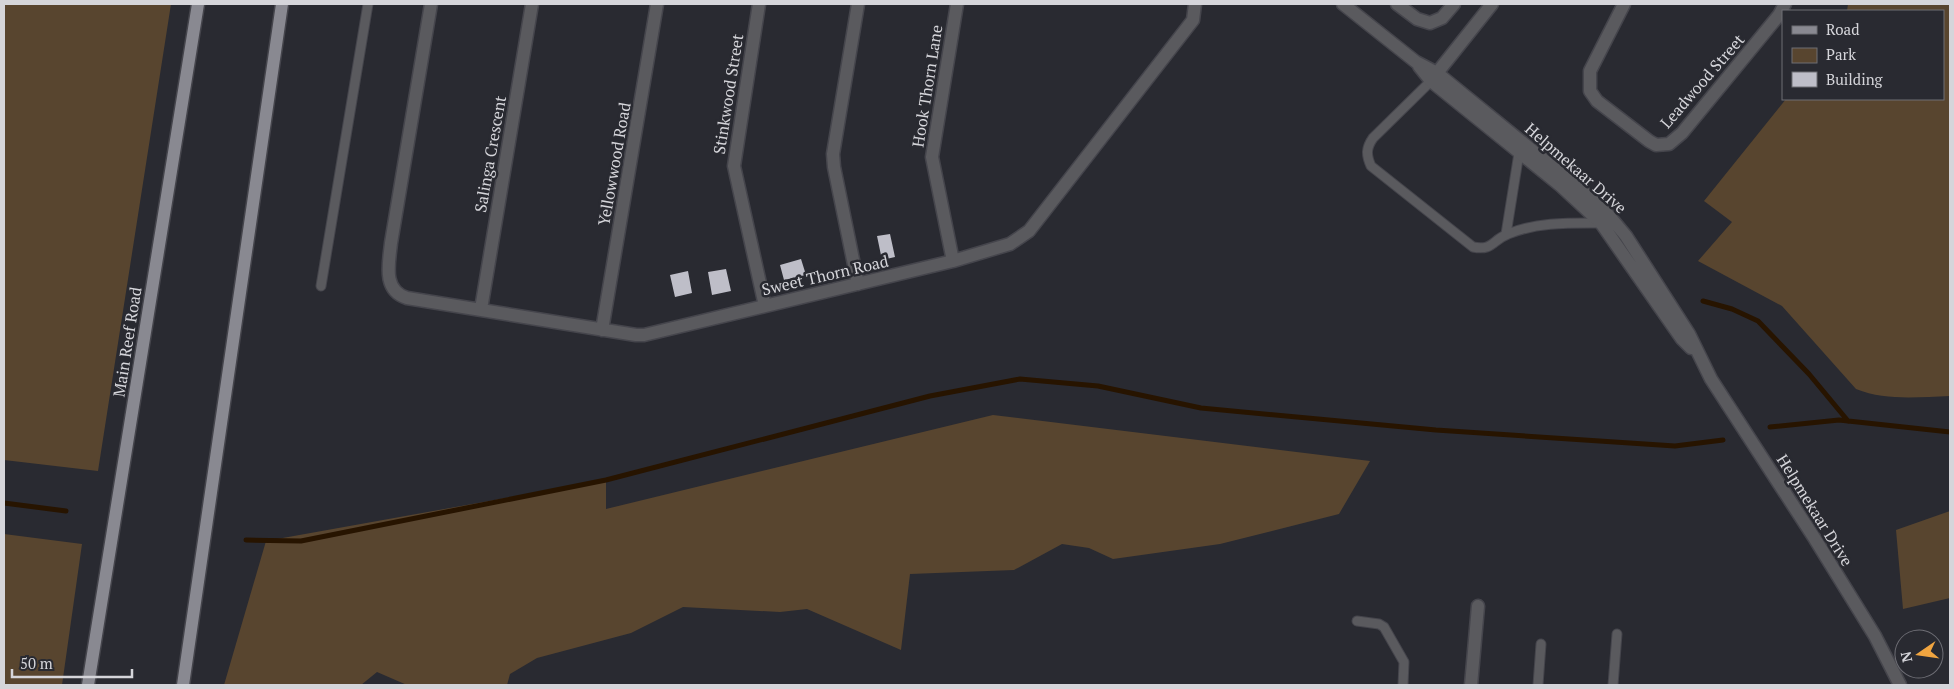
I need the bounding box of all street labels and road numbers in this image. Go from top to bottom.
street label: Hook Thorn Lane [906,23,948,149]
street label: Leadwood Street [1655,29,1749,133]
street label: Stinkwood Street [708,32,748,156]
street label: Salinga Crescent [469,94,511,214]
street label: Yellowwood Road [592,100,636,227]
street label: Helpmekaar Drive [1520,118,1632,218]
street label: Sweet Thorn Road [760,250,891,300]
street label: Main Reef Road [107,285,147,399]
street label: Helpmekaar Drive [1772,450,1858,570]

